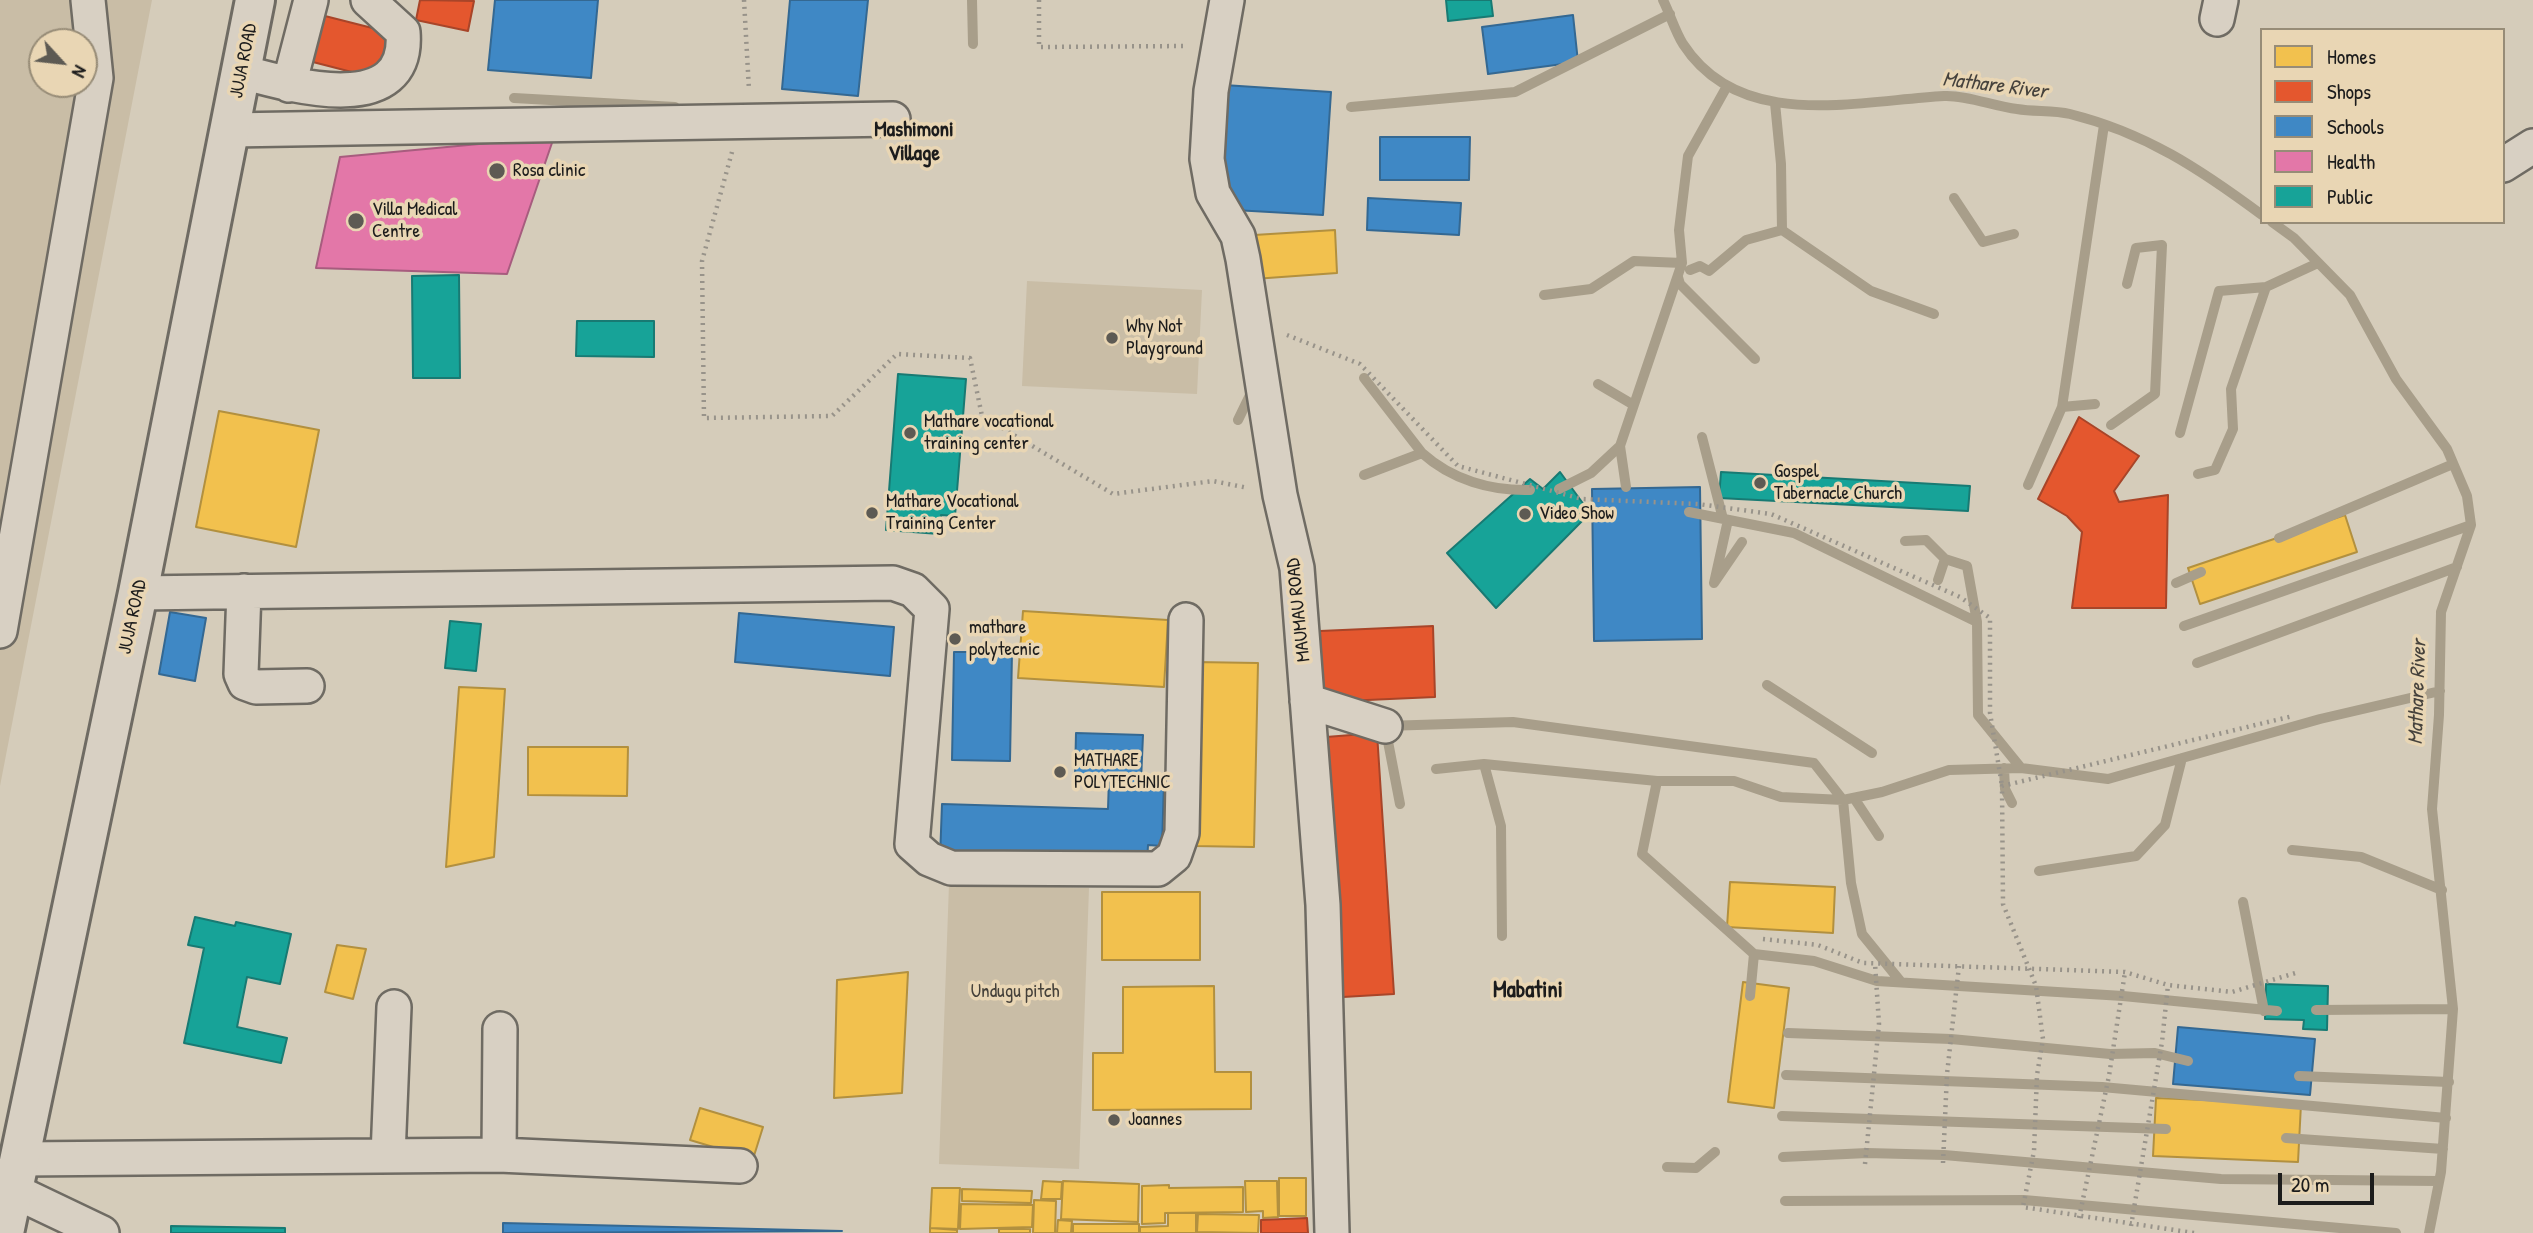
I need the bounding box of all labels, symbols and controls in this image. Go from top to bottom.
street label: JUJA ROAD [226,22,262,100]
north arrow [28,28,98,98]
legend [2260,28,2505,224]
text: Homes [2327,42,2376,71]
text: N [66,61,94,82]
water label: Mathare River [1941,67,2049,105]
text: Shops [2327,77,2371,106]
text: Schools [2327,112,2384,141]
district label: Mashimoni Village [874,117,954,167]
text: Health [2327,147,2375,176]
place label: Rosa clinic [513,160,585,182]
marker: Rosa clinic [487,161,507,181]
text: Public [2327,182,2373,211]
place label: Villa Medical Centre [372,199,457,243]
marker: Villa Medical Centre [346,211,366,231]
place label: Why Not Playground [1126,316,1203,360]
marker: Why Not Playground [1104,330,1120,346]
place label: Mathare vocational training center [924,411,1054,455]
marker: Mathare vocational training center [902,425,918,441]
place label: Gospel Tabernacle Church [1774,461,1902,505]
marker: Gospel Tabernacle Church [1752,475,1768,491]
place label: Mathare Vocational Training Center [886,491,1019,535]
place label: Video Show [1539,503,1614,525]
marker: Mathare Vocational Training Center [864,505,880,521]
marker: Video Show [1517,506,1533,522]
street label: MAUMAU ROAD [1282,557,1316,663]
street label: JUJA ROAD [114,578,152,656]
place label: mathare polytecnic [969,617,1040,661]
marker: mathare polytecnic [947,631,963,647]
water label: Mathare River [2404,639,2432,745]
place label: MATHARE POLYTECHNIC [1074,750,1171,794]
marker: MATHARE POLYTECHNIC [1052,764,1068,780]
district label: Mabatini [1493,977,1563,1005]
park label: Undugu pitch [971,981,1059,1003]
place label: Joannes [1128,1109,1182,1131]
marker: Joannes [1106,1112,1122,1128]
scale bar [2281,1160,2377,1204]
text: 20 m [2291,1170,2329,1199]

